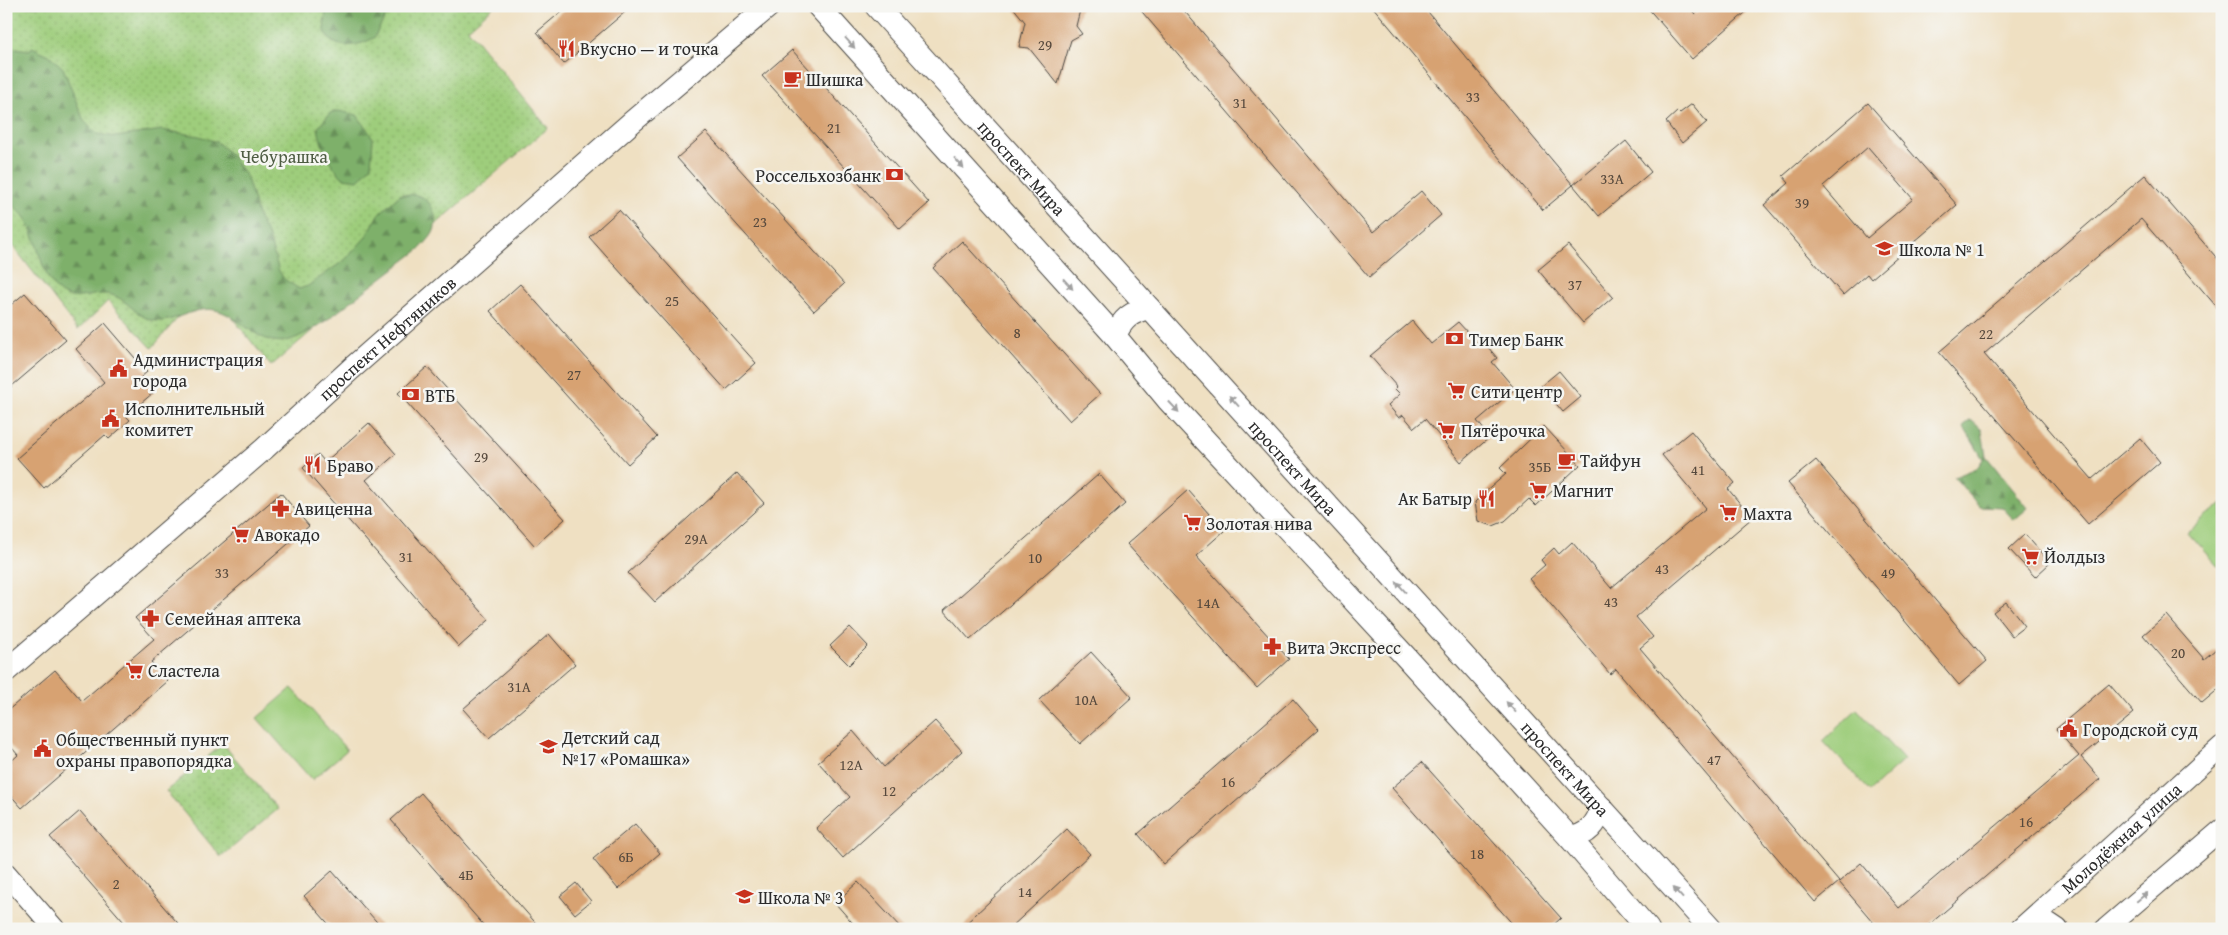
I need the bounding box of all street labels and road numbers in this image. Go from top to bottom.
street label: проспект Мира [972,114,1073,222]
street label: проспект Нефтяников [312,269,462,407]
street label: проспект Мира [1243,413,1344,521]
street label: проспект Мира [1515,714,1617,823]
street label: Молодёжная улица [2054,776,2187,900]

